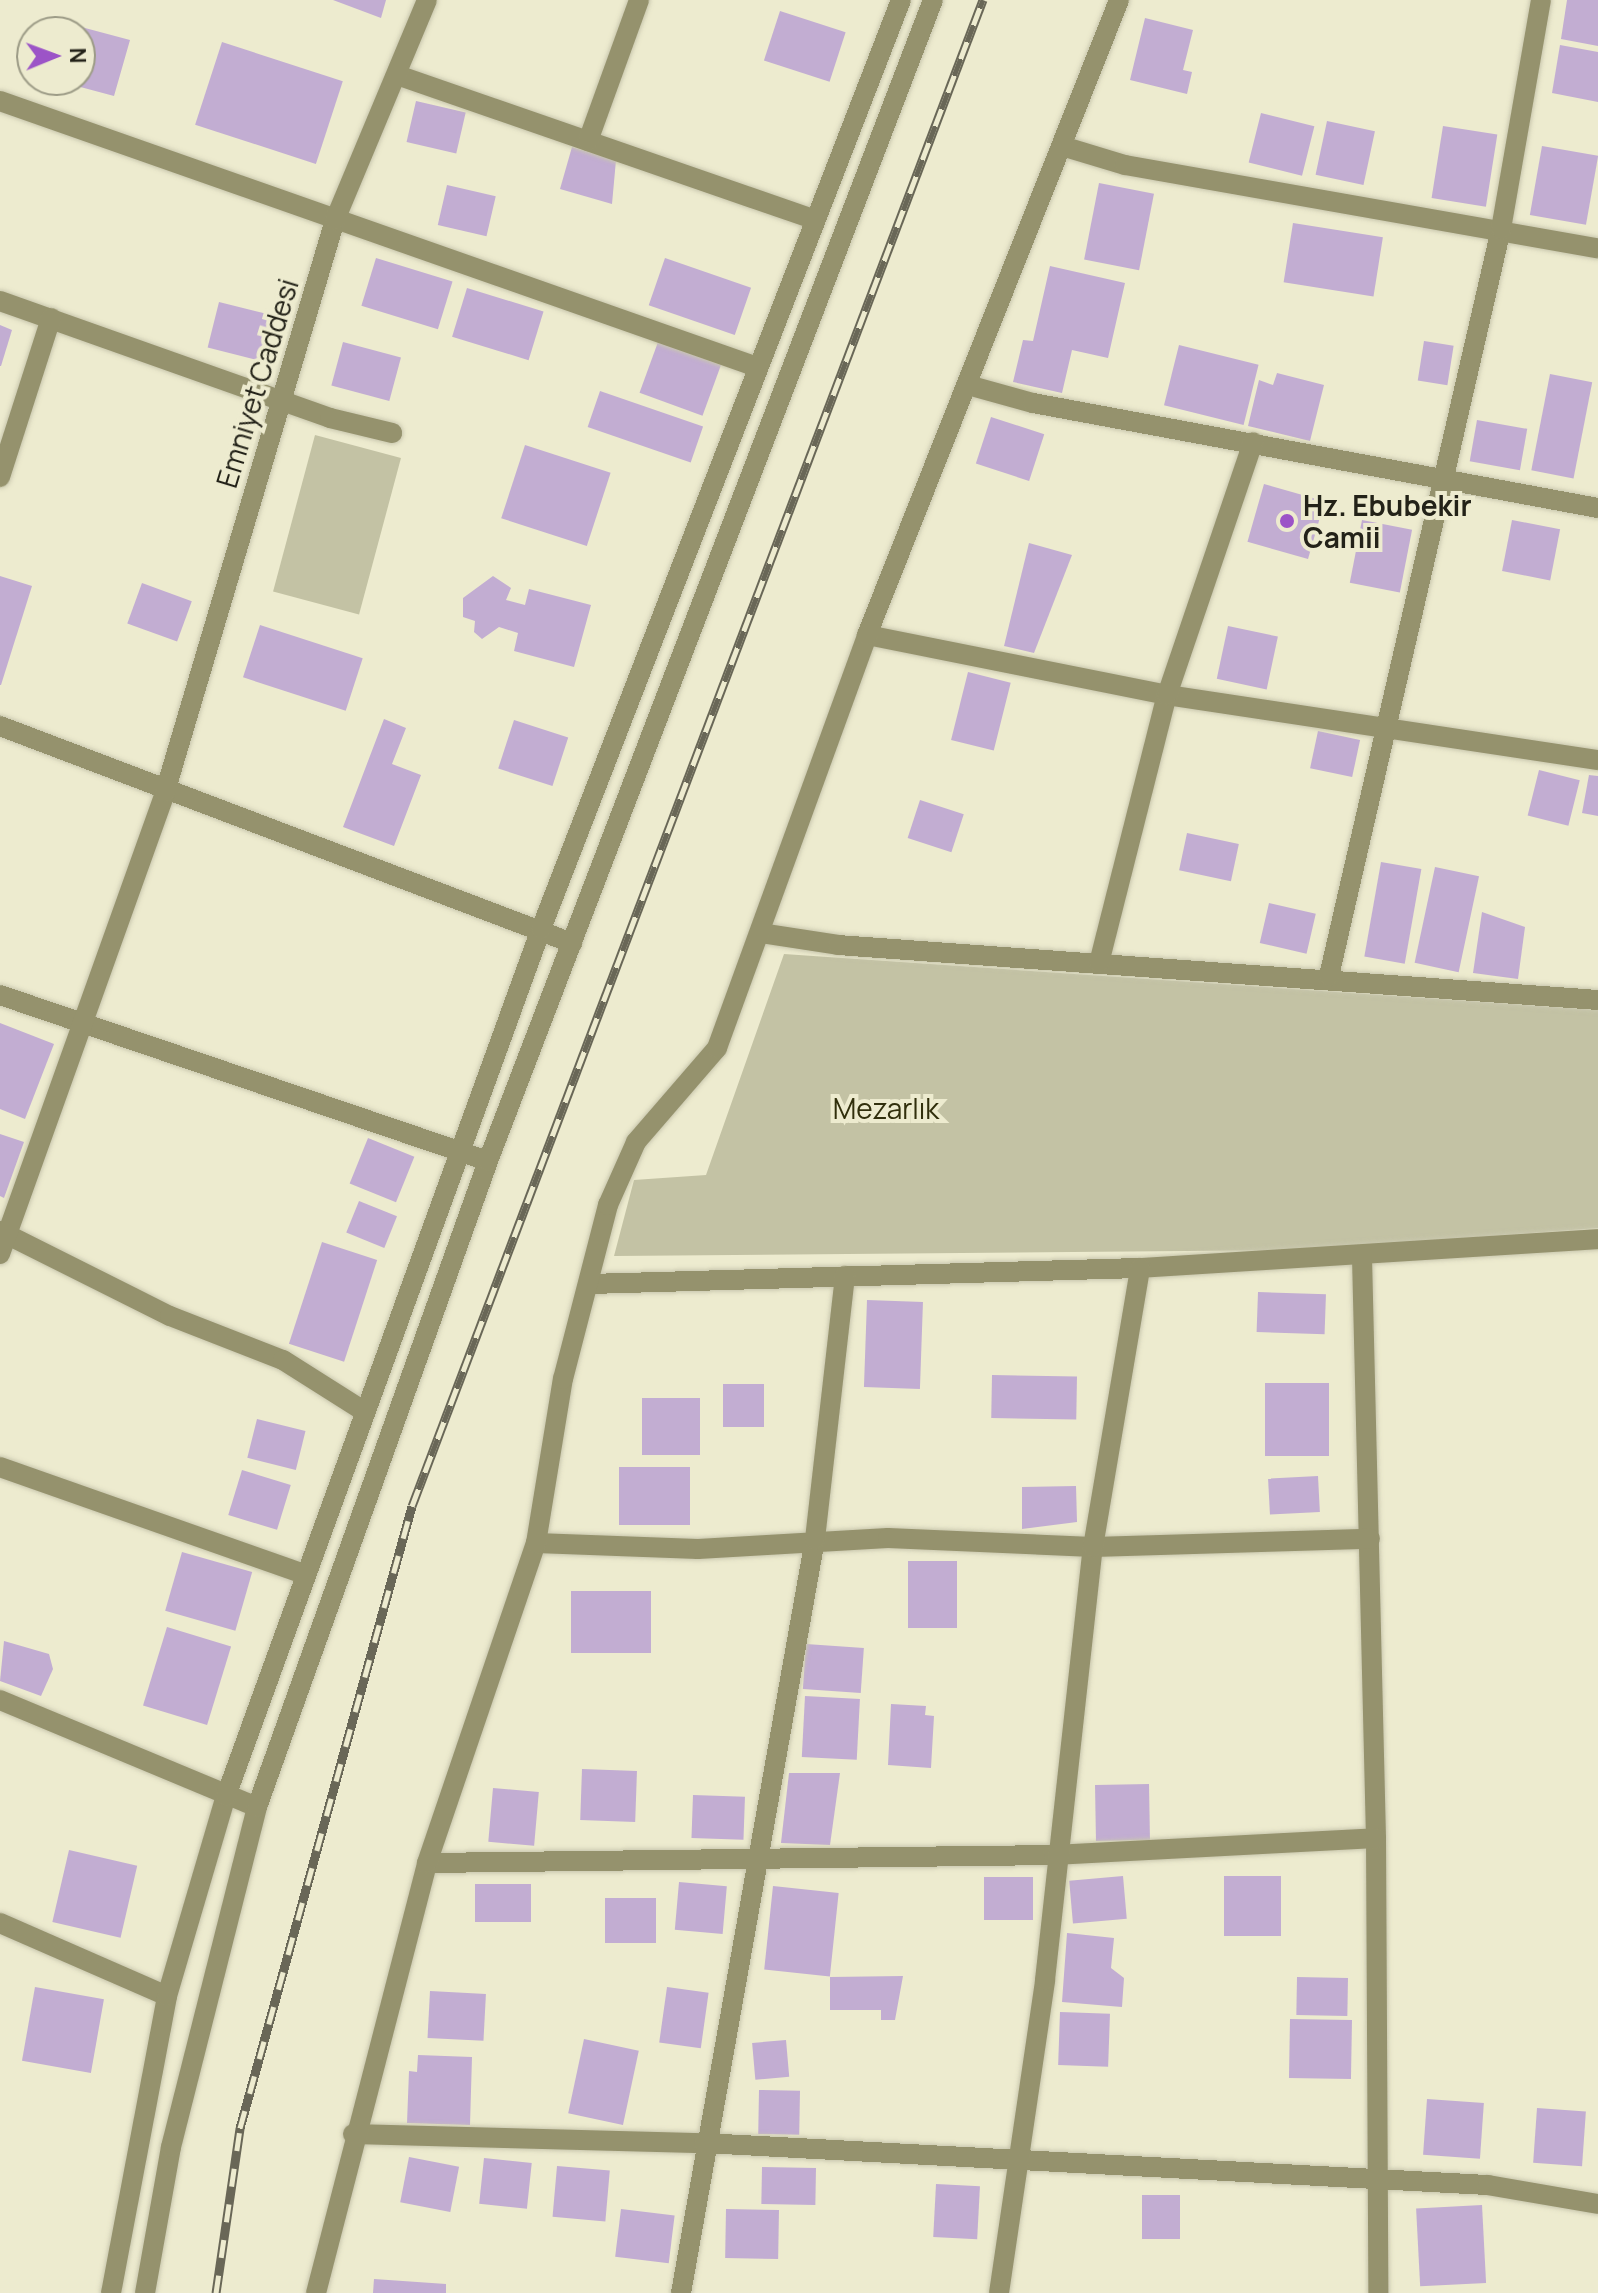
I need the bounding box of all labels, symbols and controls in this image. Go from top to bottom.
north arrow [16,16,96,96]
text: N [63,47,93,64]
street label: Emniyet Caddesi [209,275,305,491]
place label: Hz. Ebubekir Camii [1303,488,1472,554]
marker: Hz. Ebubekir Camii [1278,512,1296,530]
park label: Mezarlık [833,1091,939,1125]

